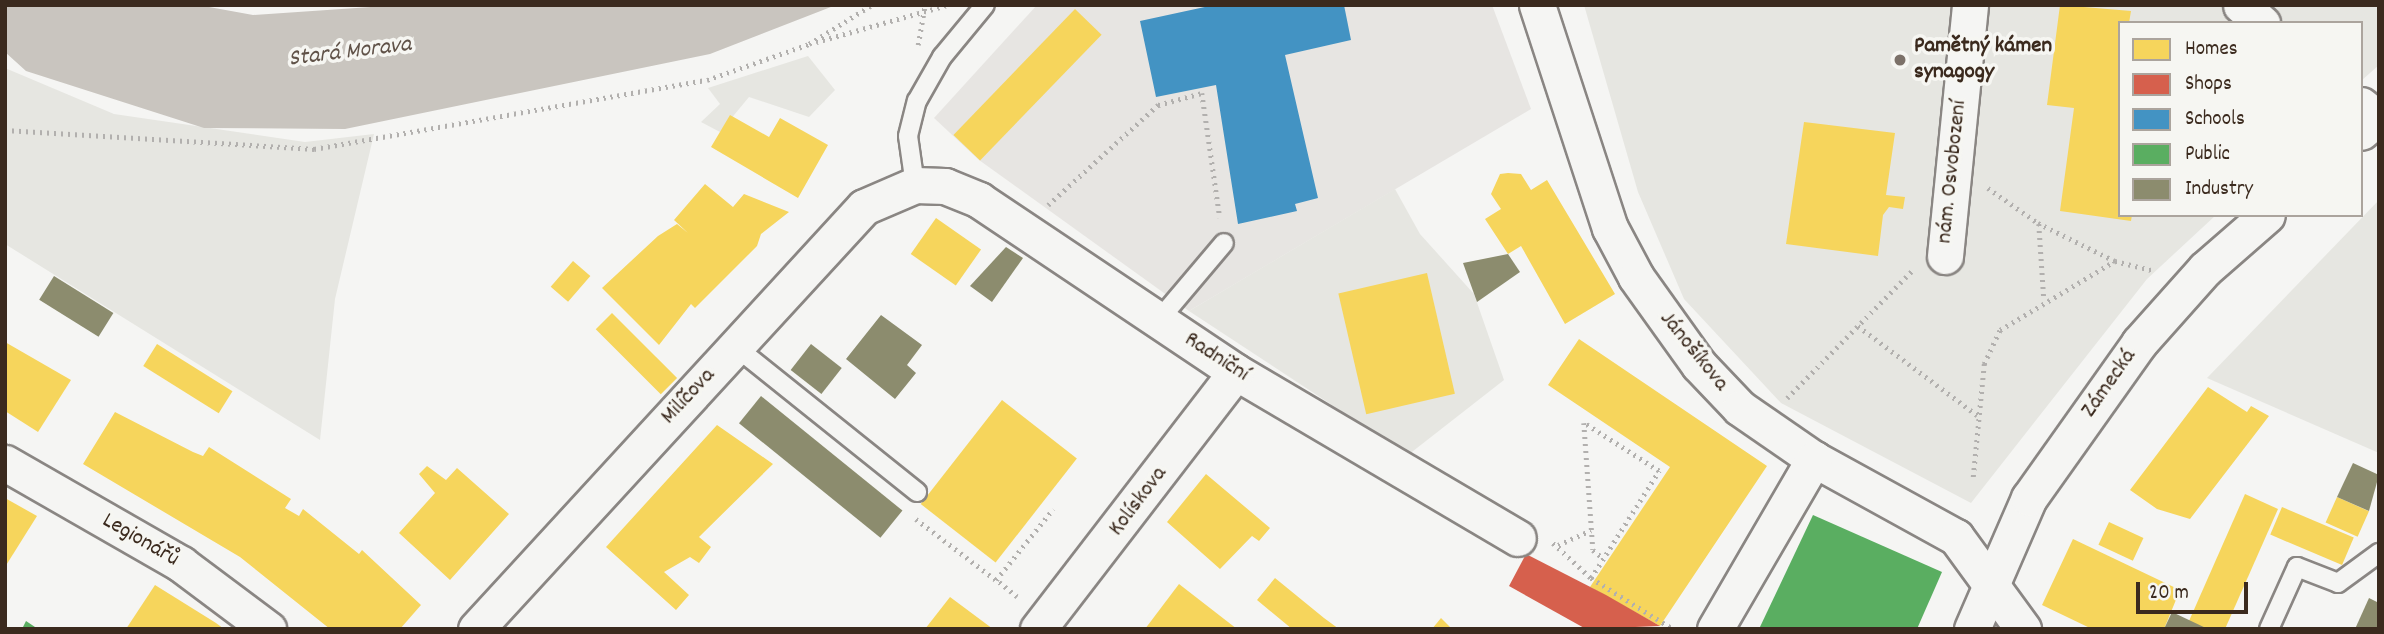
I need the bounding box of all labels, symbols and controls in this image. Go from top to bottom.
legend [2118,21,2363,217]
water label: Stará Morava [287,31,413,75]
place label: Pamětný kámen synagogy [1914,33,2052,87]
text: Homes [2185,35,2238,65]
marker: Pamětný kámen synagogy [1892,52,1908,68]
text: Shops [2185,70,2232,100]
street label: nám. Osvobození [1932,99,1974,245]
text: Schools [2185,105,2245,135]
text: Public [2185,140,2230,170]
text: Industry [2185,175,2253,205]
street label: Jánošíkova [1652,306,1734,398]
street label: Radniční [1178,327,1254,389]
street label: Zámecká [2076,344,2144,424]
street label: Milíčova [656,363,722,431]
street label: Kolískova [1104,462,1174,542]
street label: Legionářů [96,508,184,574]
scale bar [2139,568,2251,612]
text: 20 m [2149,579,2189,609]

